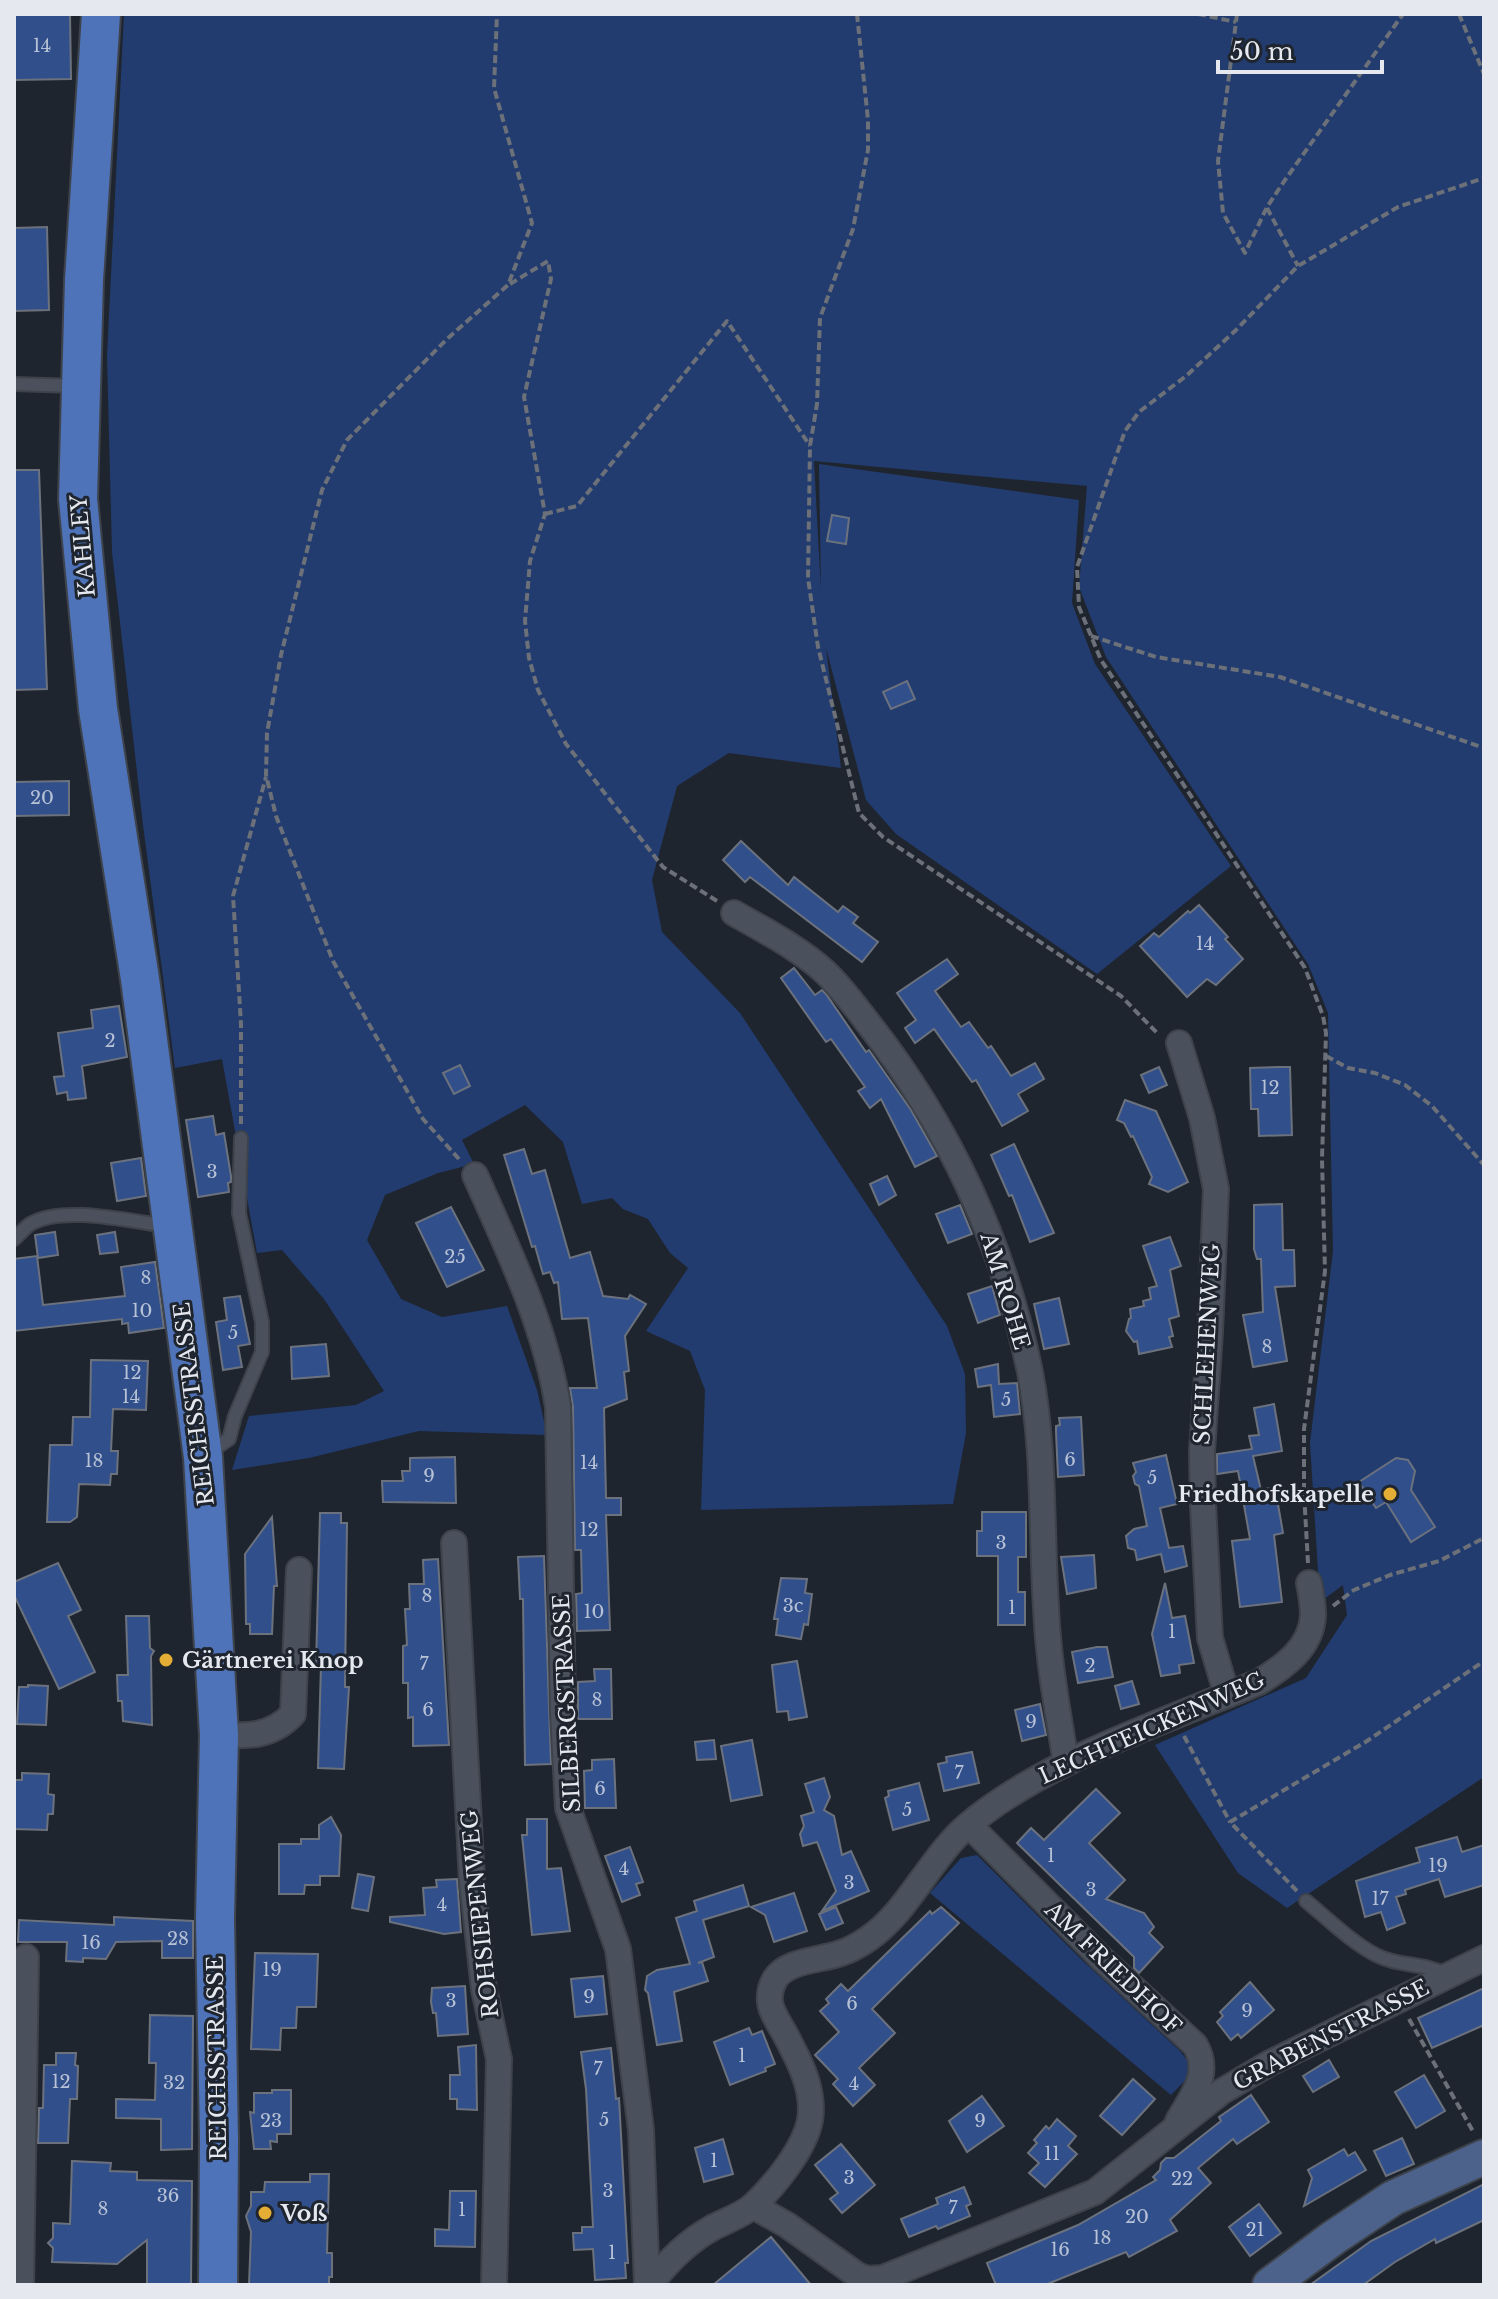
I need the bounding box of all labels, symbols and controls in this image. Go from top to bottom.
scale bar [1218,24,1382,74]
house number: 14 [33,35,51,57]
text: 50 m [1230,37,1294,66]
street label: KAHLEY [65,493,101,598]
house number: 20 [30,787,54,809]
house number: 14 [1196,933,1214,955]
house number: 2 [104,1030,116,1052]
house number: 12 [1260,1077,1280,1099]
house number: 3 [206,1161,218,1183]
street label: AM ROHE [974,1228,1036,1353]
street label: SCHLEHENWEG [1188,1243,1226,1445]
house number: 25 [444,1246,466,1268]
house number: 8 [141,1267,151,1289]
house number: 10 [132,1300,152,1322]
street label: REICHSSTRASSE [168,1301,220,1507]
house number: 5 [228,1322,238,1344]
house number: 8 [1262,1336,1272,1358]
house number: 12 [122,1362,142,1384]
house number: 14 [122,1386,140,1408]
house number: 5 [1001,1389,1011,1411]
house number: 6 [1064,1449,1076,1471]
house number: 18 [85,1450,103,1472]
house number: 14 [580,1452,598,1474]
house number: 9 [423,1465,435,1487]
house number: 5 [1147,1467,1157,1489]
place label: Friedhofskapelle [1178,1481,1374,1508]
marker: Friedhofskapelle [1381,1485,1399,1503]
house number: 12 [579,1519,599,1541]
house number: 3 [995,1532,1007,1554]
house number: 8 [422,1585,432,1607]
street label: SILBERGSTRASSE [548,1593,586,1813]
house number: 3c [783,1595,804,1617]
house number: 1 [1008,1597,1016,1619]
house number: 10 [584,1601,604,1623]
house number: 1 [1168,1621,1176,1643]
place label: Gärtnerei Knop [182,1647,364,1674]
marker: Gärtnerei Knop [157,1651,175,1669]
house number: 7 [419,1653,429,1675]
house number: 2 [1084,1655,1096,1677]
street label: LECHTEICKENWEG [1035,1666,1269,1790]
house number: 8 [592,1689,602,1711]
house number: 6 [422,1699,434,1721]
house number: 9 [1025,1711,1037,1733]
house number: 7 [954,1762,964,1784]
house number: 6 [594,1778,606,1800]
house number: 5 [902,1799,912,1821]
street label: ROHSIEPENWEG [456,1809,504,2019]
house number: 1 [1047,1845,1055,1867]
house number: 19 [1428,1855,1448,1877]
house number: 4 [619,1858,629,1880]
house number: 3 [843,1872,855,1894]
house number: 3 [1085,1879,1097,1901]
house number: 17 [1371,1888,1389,1910]
house number: 4 [437,1894,447,1916]
street label: AM FRIEDHOF [1039,1895,1187,2040]
house number: 28 [167,1928,189,1950]
house number: 16 [81,1932,101,1954]
street label: REICHSSTRASSE [202,1955,232,2161]
house number: 19 [262,1959,282,1981]
street label: GRABENSTRASSE [1229,1974,1433,2096]
house number: 9 [583,1986,595,2008]
house number: 3 [445,1990,457,2012]
house number: 6 [846,1993,858,2015]
house number: 9 [1241,2000,1253,2022]
house number: 1 [738,2045,746,2067]
house number: 7 [593,2058,603,2080]
house number: 12 [51,2071,71,2093]
house number: 32 [163,2072,185,2094]
house number: 4 [849,2073,859,2095]
house number: 5 [599,2109,609,2131]
house number: 23 [260,2110,282,2132]
house number: 9 [974,2110,986,2132]
house number: 11 [1044,2143,1060,2165]
house number: 1 [710,2150,718,2172]
house number: 3 [843,2167,855,2189]
house number: 22 [1171,2168,1193,2190]
house number: 3 [602,2180,614,2202]
house number: 36 [157,2185,179,2207]
house number: 7 [948,2197,958,2219]
house number: 8 [98,2198,108,2220]
house number: 1 [458,2199,466,2221]
place label: Voß [280,2200,327,2227]
marker: Voß [256,2204,274,2222]
house number: 20 [1125,2206,1149,2228]
house number: 21 [1245,2219,1265,2241]
house number: 18 [1093,2227,1111,2249]
house number: 16 [1050,2239,1070,2261]
house number: 1 [608,2242,616,2264]

